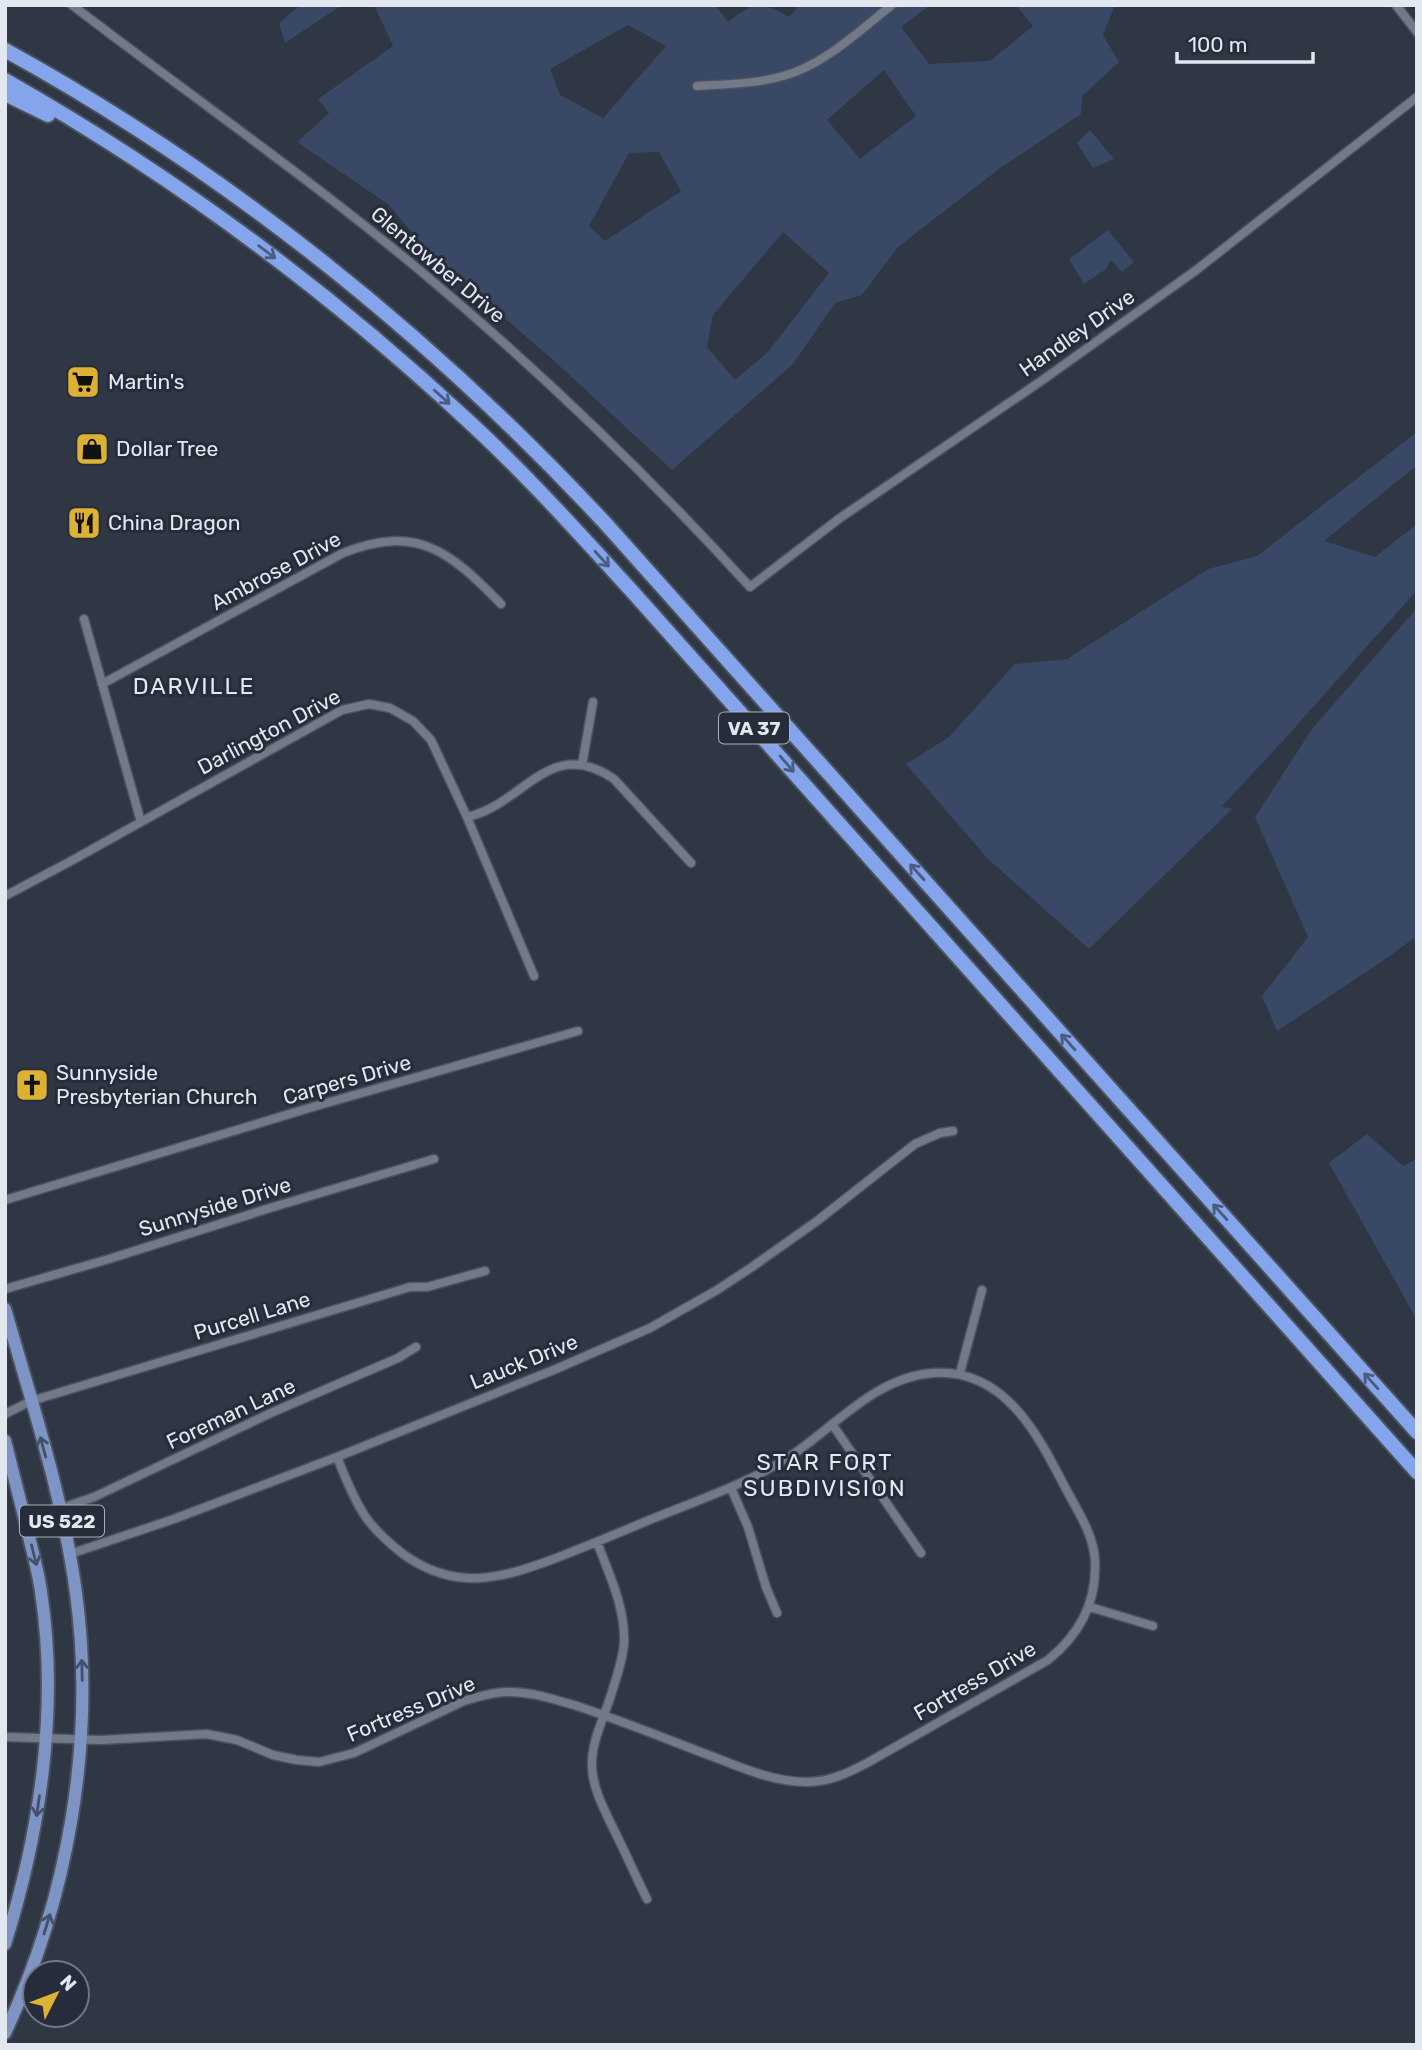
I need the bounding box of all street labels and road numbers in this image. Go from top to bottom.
street label: Glentowber Drive [366,201,511,328]
street label: Handley Drive [1014,284,1139,382]
street label: Ambrose Drive [207,526,345,615]
street label: Darlington Drive [193,683,344,780]
road number: VA 37 [719,712,789,744]
street label: Carpers Drive [280,1049,414,1110]
street label: Sunnyside Drive [136,1171,294,1242]
street label: Purcell Lane [191,1286,313,1345]
street label: Lauck Drive [466,1329,581,1394]
street label: Foreman Lane [162,1373,299,1454]
road number: US 522 [20,1506,104,1536]
street label: Fortress Drive [909,1636,1040,1726]
street label: Fortress Drive [343,1670,479,1747]

